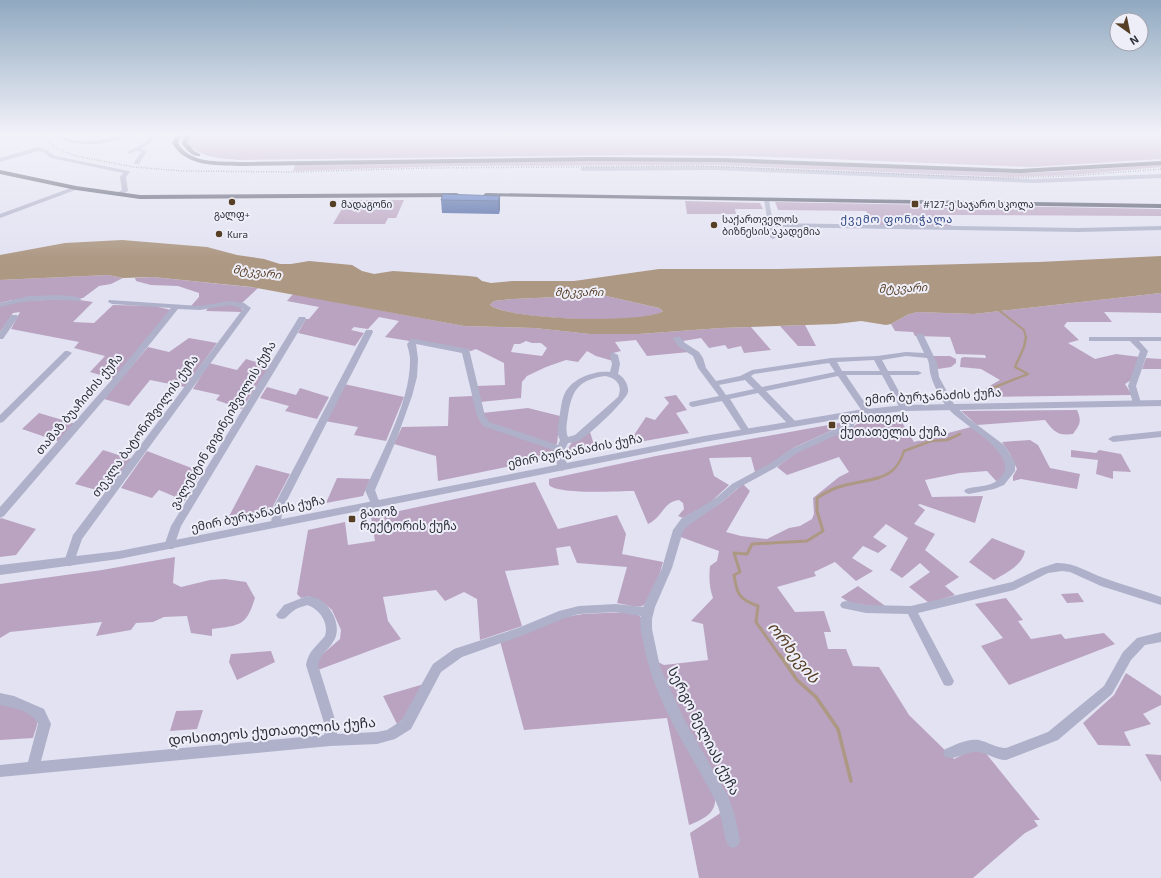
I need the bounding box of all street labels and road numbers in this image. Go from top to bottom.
street label: ვალენტინ გიგინეიშვილის ქუჩა [166,338,280,512]
street label: თამაზ ბუაჩიძის ქუჩა [32,350,125,457]
street label: თეკლა ბატონიშვილის ქუჩა [88,352,202,500]
street label: ემირ ბურჯანაძის ქუჩა [864,384,1002,407]
street label: ემირ ბურჯანაძის ქუჩა [506,430,643,471]
street label: ემირ ბურჯანაძის ქუჩა [189,492,326,535]
street label: სერგო მელიას ქუჩა [664,664,744,798]
street label: დოსითეოს ქუთათელის ქუჩა [168,713,376,749]

